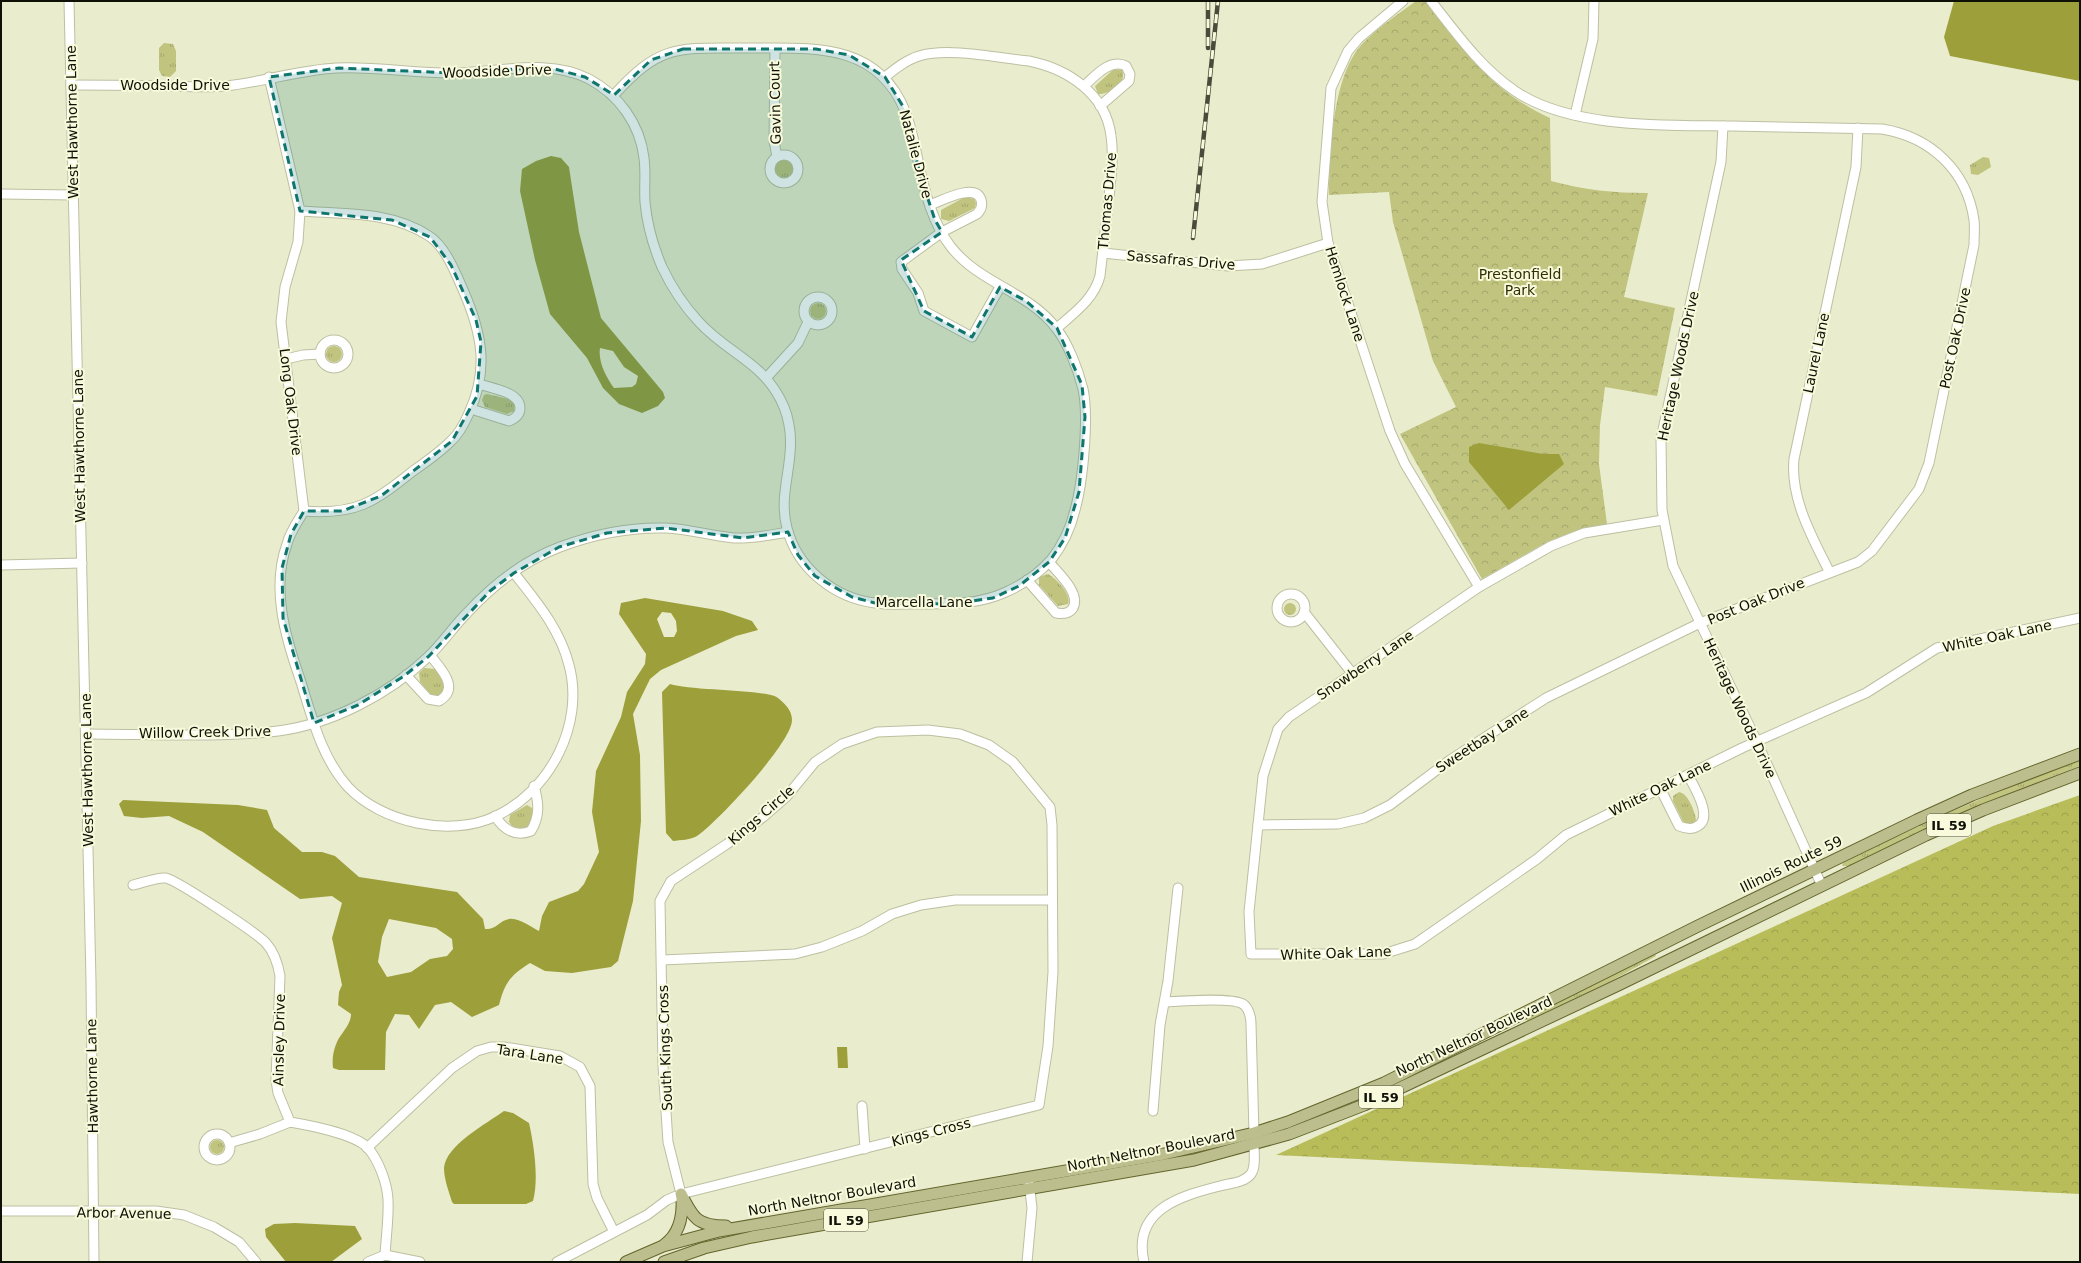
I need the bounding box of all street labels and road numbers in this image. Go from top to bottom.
street label: West Hawthorne Lane [63,45,81,199]
street label: Woodside Drive [442,61,552,81]
street label: Gavin Court [766,61,784,145]
street label: Woodside Drive [120,77,230,93]
street label: Natalie Drive [896,108,936,200]
street label: Thomas Drive [1095,152,1119,251]
street label: Hemlock Lane [1322,244,1368,344]
street label: Sassafras Drive [1126,247,1236,273]
street label: Post Oak Drive [1936,286,1974,390]
street label: Heritage Woods Drive [1654,290,1702,442]
street label: Laurel Lane [1800,311,1832,395]
street label: Long Oak Drive [276,348,306,456]
street label: West Hawthorne Lane [70,369,88,523]
street label: Post Oak Drive [1705,574,1807,628]
street label: Marcella Lane [875,594,973,610]
street label: White Oak Lane [1941,617,2053,655]
street label: Snowberry Lane [1314,627,1416,703]
street label: Heritage Woods Drive [1700,635,1780,781]
street label: West Hawthorne Lane [78,693,96,847]
street label: Sweetbay Lane [1433,704,1531,776]
street label: Willow Creek Drive [139,723,271,741]
street label: White Oak Lane [1607,756,1713,820]
street label: Kings Circle [725,782,797,848]
road number: IL 59 [1927,814,1971,836]
street label: Illinois Route 59 [1737,832,1845,896]
street label: White Oak Lane [1280,943,1392,963]
street label: South Kings Cross [655,985,675,1111]
street label: North Neltnor Boulevard [1393,993,1555,1079]
street label: Ainsley Drive [270,994,288,1086]
street label: Hawthorne Lane [83,1018,101,1134]
street label: Tara Lane [494,1041,565,1067]
road number: IL 59 [1359,1086,1403,1108]
street label: Kings Cross [890,1114,972,1150]
street label: North Neltnor Boulevard [1066,1126,1236,1174]
street label: North Neltnor Boulevard [747,1173,917,1219]
street label: Arbor Avenue [76,1204,172,1222]
road number: IL 59 [824,1209,868,1231]

